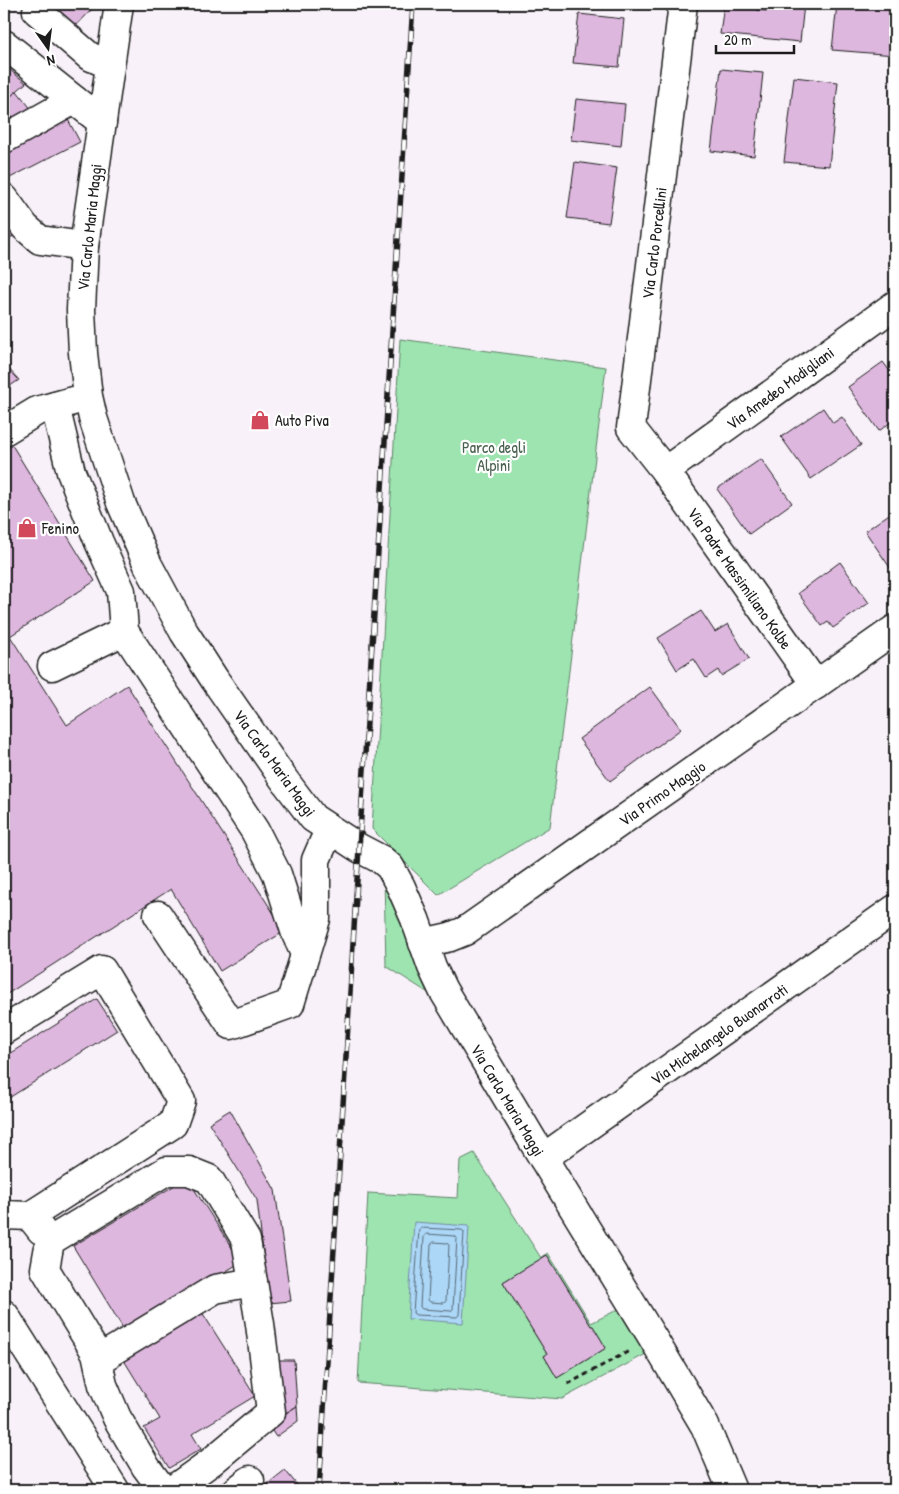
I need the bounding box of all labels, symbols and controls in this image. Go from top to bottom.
north arrow [22,22,72,72]
scale bar [716,22,794,54]
text: 20 m [724,29,751,50]
text: N [45,51,57,71]
street label: Via Carlo Maria Maggi [71,163,107,291]
street label: Via Carlo Porcellini [636,186,672,300]
street label: Via Amedeo Modigliani [722,341,838,435]
shop icon: Auto Piva [249,409,271,431]
place label: Auto Piva [275,409,329,431]
park label: Parco degli Alpini [462,436,526,476]
street label: Via Padre Massimiliano Kolbe [683,503,798,654]
shop icon: Fenino [16,517,38,539]
place label: Fenino [41,517,79,539]
street label: Via Carlo Maria Maggi [229,705,321,821]
street label: Via Primo Maggio [614,755,710,831]
street label: Via Michelangelo Buonarroti [646,978,792,1090]
street label: Via Carlo Maria Maggi [466,1040,550,1160]

